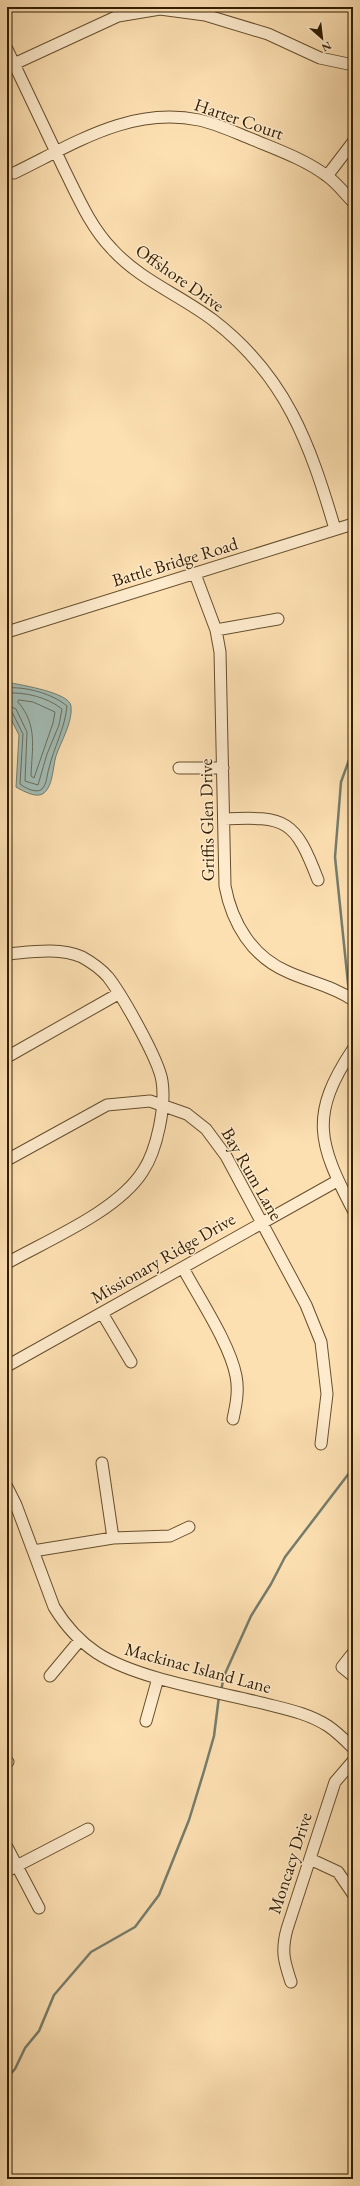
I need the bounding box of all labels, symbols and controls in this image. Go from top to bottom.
north arrow [302,18,342,58]
text: N [319,39,334,55]
street label: Harter Court [191,93,287,145]
street label: Offshore Drive [131,239,229,317]
street label: Battle Bridge Road [109,531,241,592]
street label: Griffis Glen Drive [194,758,219,882]
street label: Bay Rum Lane [217,1123,288,1224]
street label: Missionary Ridge Drive [86,1207,239,1308]
street label: Mackinac Island Lane [122,1637,274,1698]
street label: Moncacy Drive [262,1809,317,1917]

